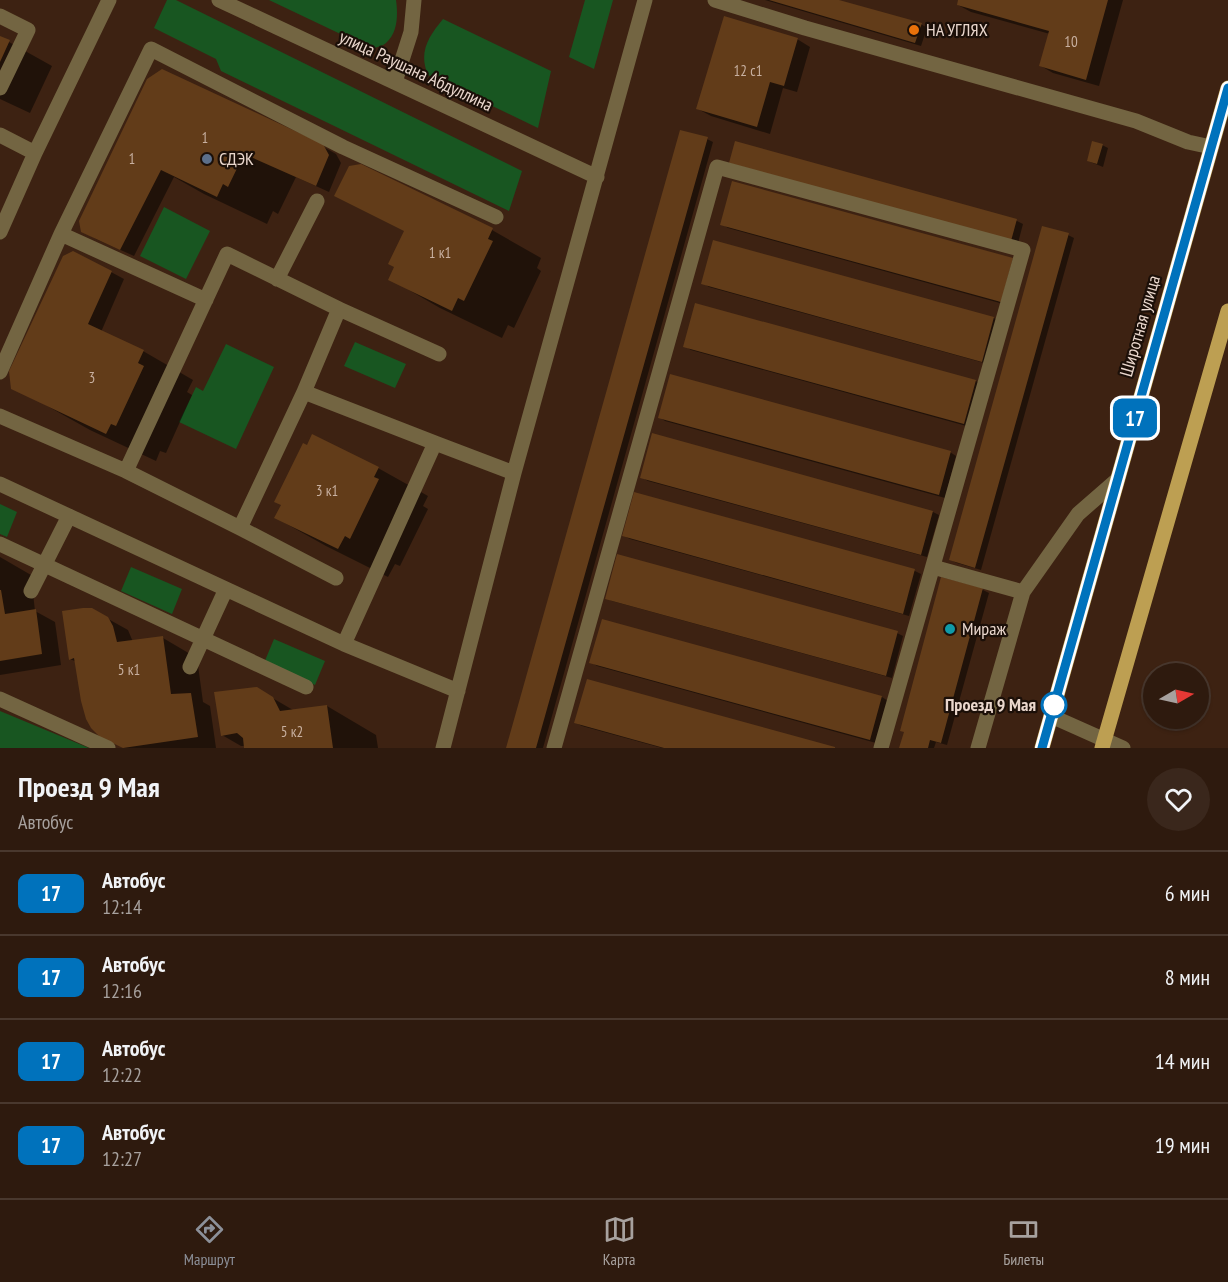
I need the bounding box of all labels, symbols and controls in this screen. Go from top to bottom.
place label: НА УГЛЯХ [926,18,988,41]
marker: НА УГЛЯХ [907,23,921,37]
street label: улица Раушана Абдуллина [336,25,497,116]
house number: 10 [1064,32,1078,51]
house number: 12 с1 [734,61,762,80]
house number: 1 [202,128,208,147]
place label: СДЭК [219,147,254,170]
house number: 1 [129,149,135,168]
marker: СДЭК [200,152,214,166]
house number: 1 к1 [429,243,451,262]
street label: Широтная улица [1114,273,1165,379]
house number: 3 [89,368,95,387]
line badge: 17 [1108,398,1162,438]
text: 17 [1125,405,1145,432]
house number: 3 к1 [316,481,338,500]
place label: Мираж [962,617,1006,640]
marker: Мираж [943,622,957,636]
house number: 5 к1 [118,660,140,679]
north arrow [1143,663,1209,729]
map controls [1143,663,1209,729]
marker: Проезд 9 Мая [1041,692,1067,718]
place label: Проезд 9 Мая [945,693,1036,716]
house number: 5 к2 [281,722,303,741]
text: Проезд 9 Мая [18,768,160,805]
button: heart [1147,768,1210,831]
text: Автобус [18,809,73,835]
text: Автобус [102,866,165,894]
text: 6 мин [1165,879,1210,907]
text: 17 [41,880,61,907]
text: 12:14 [102,894,142,920]
text: Автобус [102,950,165,978]
text: 8 мин [1165,963,1210,991]
text: 17 [41,964,61,991]
text: 12:16 [102,978,142,1004]
text: Автобус [102,1034,165,1062]
text: 14 мин [1155,1047,1210,1075]
text: 17 [41,1048,61,1075]
text: 12:22 [102,1062,142,1088]
text: Автобус [102,1118,165,1146]
text: 19 мин [1155,1131,1210,1159]
text: 17 [41,1132,61,1159]
text: 12:27 [102,1146,142,1172]
tab: Маршрут [184,1213,235,1269]
tab: Карта [603,1213,636,1269]
tab: Билеты [1003,1213,1044,1269]

